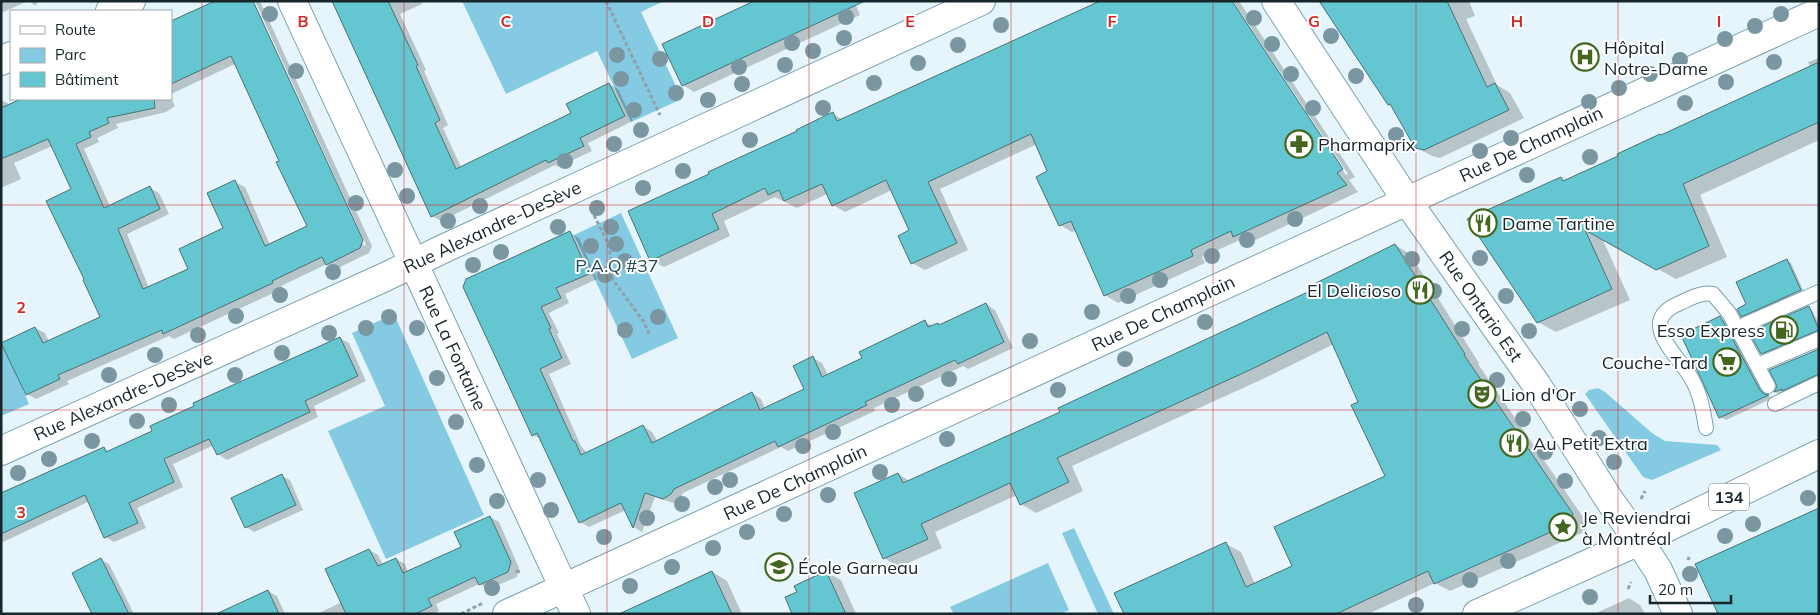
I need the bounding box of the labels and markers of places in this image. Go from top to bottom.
place label: Hôpital Notre-Dame [1604,36,1708,80]
hospital icon: Hôpital Notre-Dame [1570,42,1600,72]
pharmacy icon: Pharmaprix [1284,129,1314,159]
place label: Pharmaprix [1318,133,1416,156]
restaurant icon: Dame Tartine [1468,208,1498,238]
place label: Dame Tartine [1502,212,1615,235]
restaurant icon: El Delicioso [1405,275,1435,305]
place label: El Delicioso [1307,279,1401,302]
fuel station icon: Esso Express [1769,315,1799,345]
place label: Esso Express [1657,319,1765,342]
supermarket icon: Couche-Tard [1712,347,1742,377]
place label: Couche-Tard [1602,351,1708,374]
theatre icon: Lion d'Or [1467,379,1497,409]
place label: Lion d'Or [1501,383,1576,406]
restaurant icon: Au Petit Extra [1499,428,1529,458]
place label: Au Petit Extra [1533,432,1648,455]
place label: Je Reviendrai à Montréal [1582,506,1691,550]
place icon: Je Reviendrai à Montréal [1548,512,1578,542]
school or university icon: École Garneau [764,552,794,582]
place label: École Garneau [798,556,918,579]

